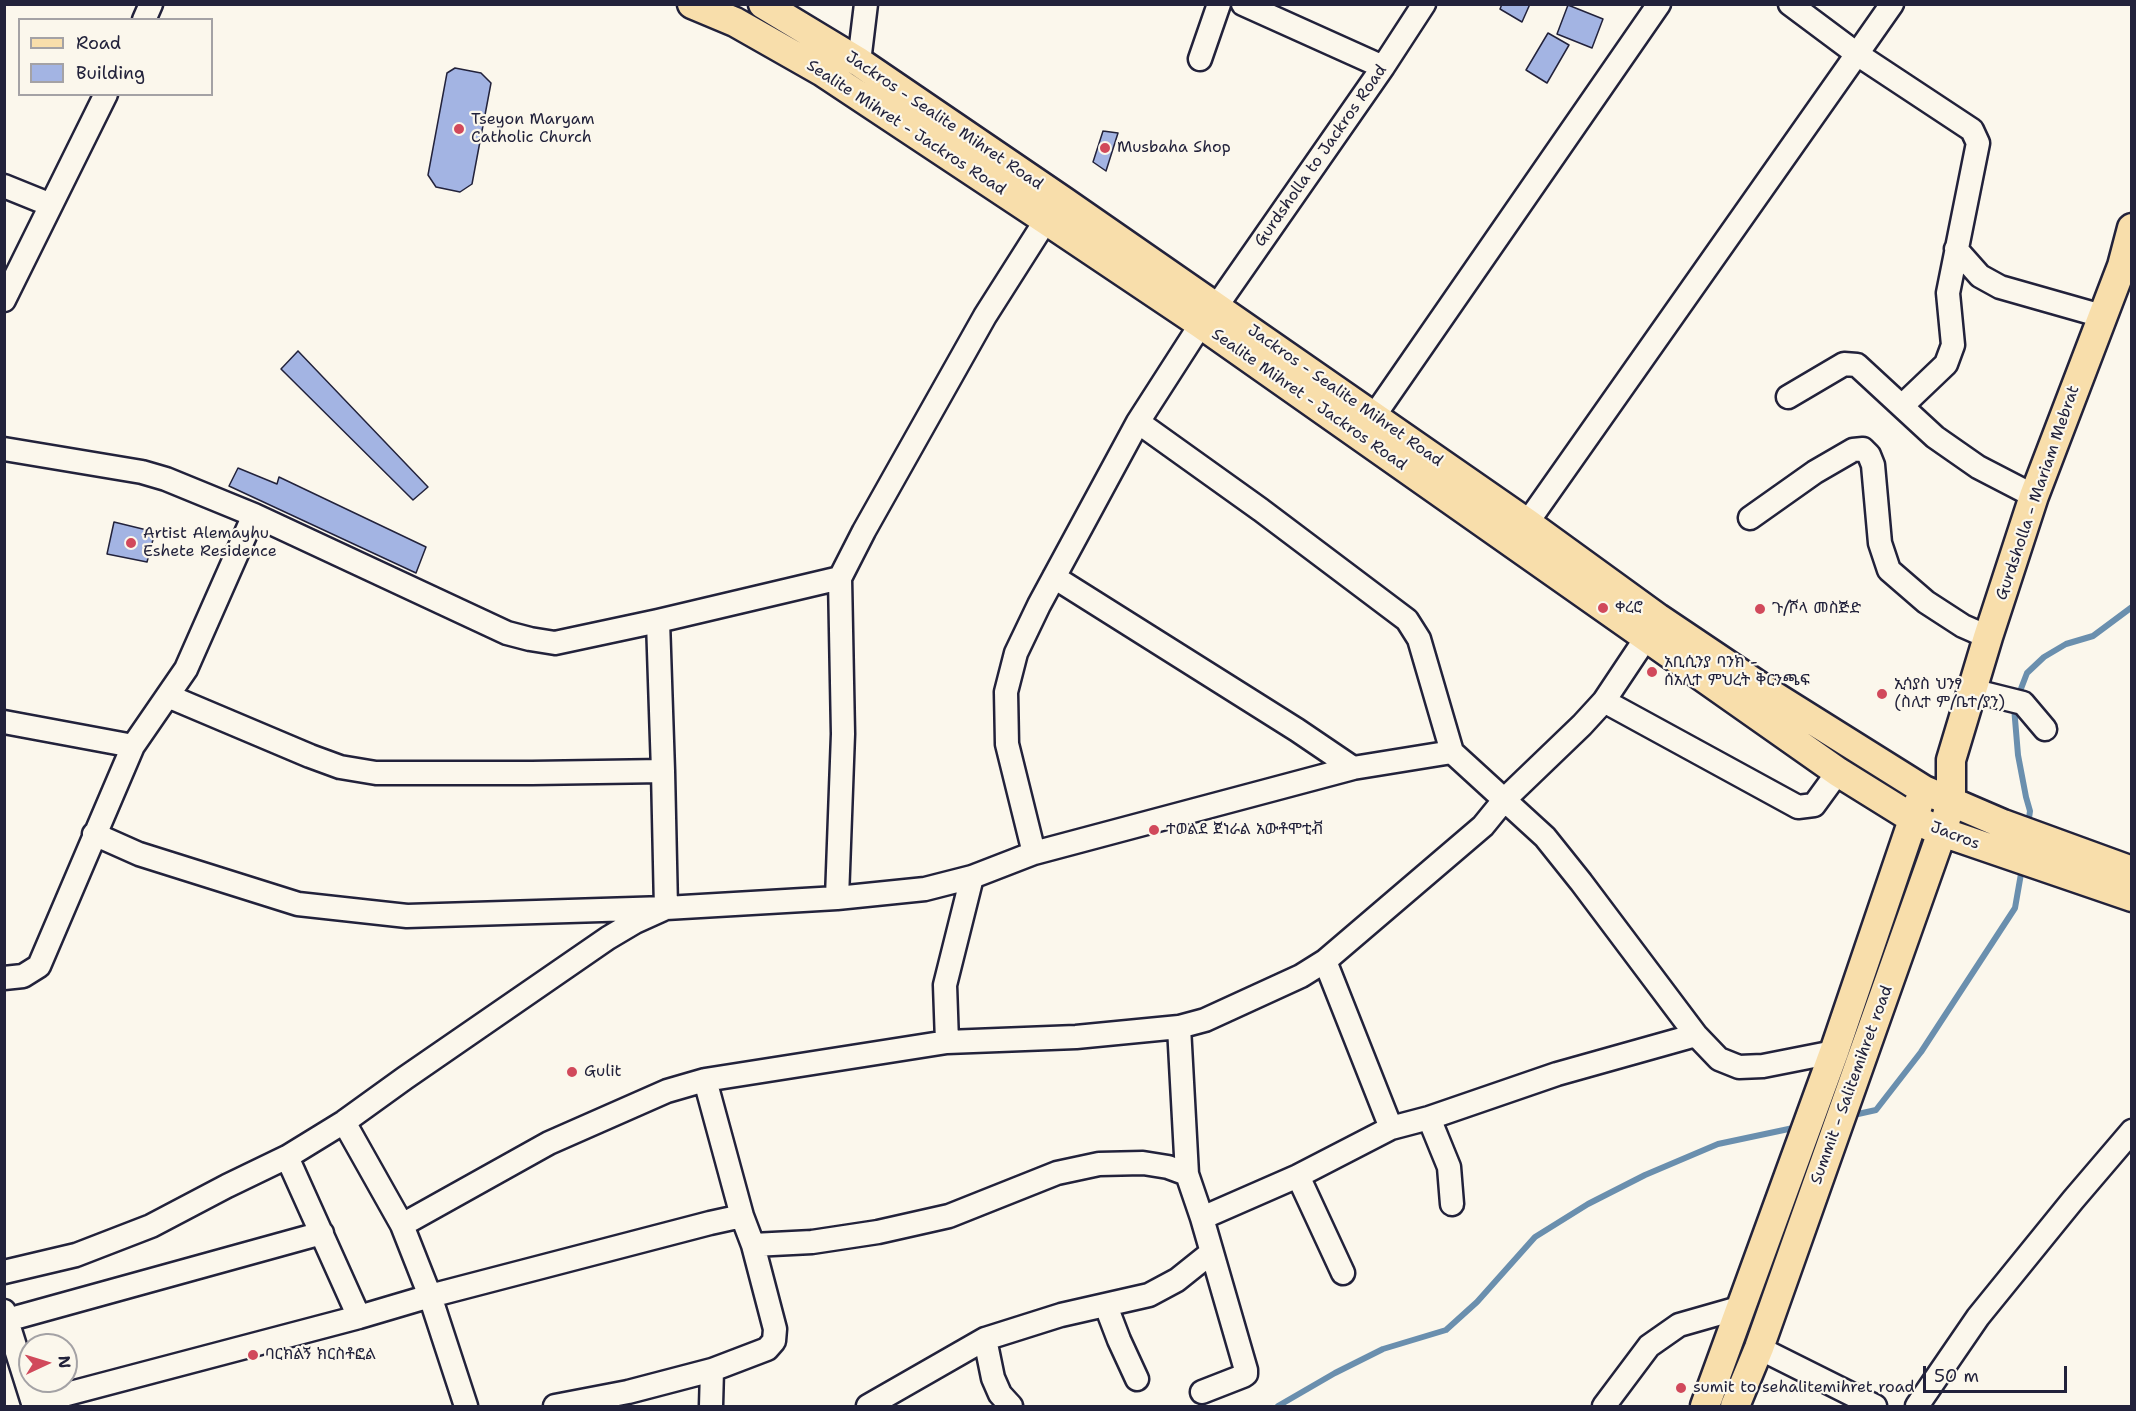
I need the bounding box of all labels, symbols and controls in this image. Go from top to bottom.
legend [18,18,213,96]
text: Road [76,31,121,55]
street label: Jackros - Sealite Mihret Road [842,48,1046,194]
street label: Sealite Mihret - Jackros Road [803,56,1009,200]
text: Building [76,61,145,85]
street label: Gurdsholla to Jackros Road [1251,61,1391,251]
place label: Tseyon Maryam Catholic Church [471,110,594,148]
marker: Tseyon Maryam Catholic Church [452,122,466,136]
place label: Musbaha Shop [1117,138,1231,158]
marker: Musbaha Shop [1098,141,1112,155]
street label: Jackros - Sealite Mihret Road [1244,321,1446,471]
street label: Sealite Mihret - Jackros Road [1208,325,1410,475]
street label: Gurdsholla - Mariam Mebrat [1992,383,2084,603]
place label: Artist Alemayhu Eshete Residence [143,524,277,562]
marker: Artist Alemayhu Eshete Residence [124,536,138,550]
place label: ቀረሮ [1615,598,1643,618]
place label: ጉ/ሾላ መስጅድ [1772,599,1861,619]
marker: ቀረሮ [1596,601,1610,615]
marker: ጉ/ሾላ መስጅድ [1753,602,1767,616]
place label: አቢሲንያ ባንክ - ሰአሊተ ምህረት ቅርንጫፍ [1664,653,1810,691]
marker: አቢሲንያ ባንክ - ሰአሊተ ምህረት ቅርንጫፍ [1645,665,1659,679]
place label: ኢሳያስ ህንፃ (ስሊተ ም/ቤተ/ያን) [1894,675,2005,713]
marker: ኢሳያስ ህንፃ (ስሊተ ም/ቤተ/ያን) [1875,687,1889,701]
street label: Jacros [1928,818,1982,854]
place label: ተወልደ ጀነራል አውቶሞቲቭ [1166,820,1323,840]
marker: ተወልደ ጀነራል አውቶሞቲቭ [1147,823,1161,837]
street label: Summit - Salitemihret road [1807,983,1897,1187]
place label: Gulit [584,1062,622,1082]
marker: Gulit [565,1065,579,1079]
north arrow [18,1333,78,1393]
place label: ባርክልኝ ክርስቶፎል [265,1345,376,1365]
marker: ባርክልኝ ክርስቶፎል [246,1348,260,1362]
scale bar [1926,1354,2070,1392]
text: N [54,1355,75,1369]
text: 50 m [1934,1364,1979,1388]
place label: sumit to sehalitemihret road [1693,1378,1915,1398]
marker: sumit to sehalitemihret road [1674,1381,1688,1395]

